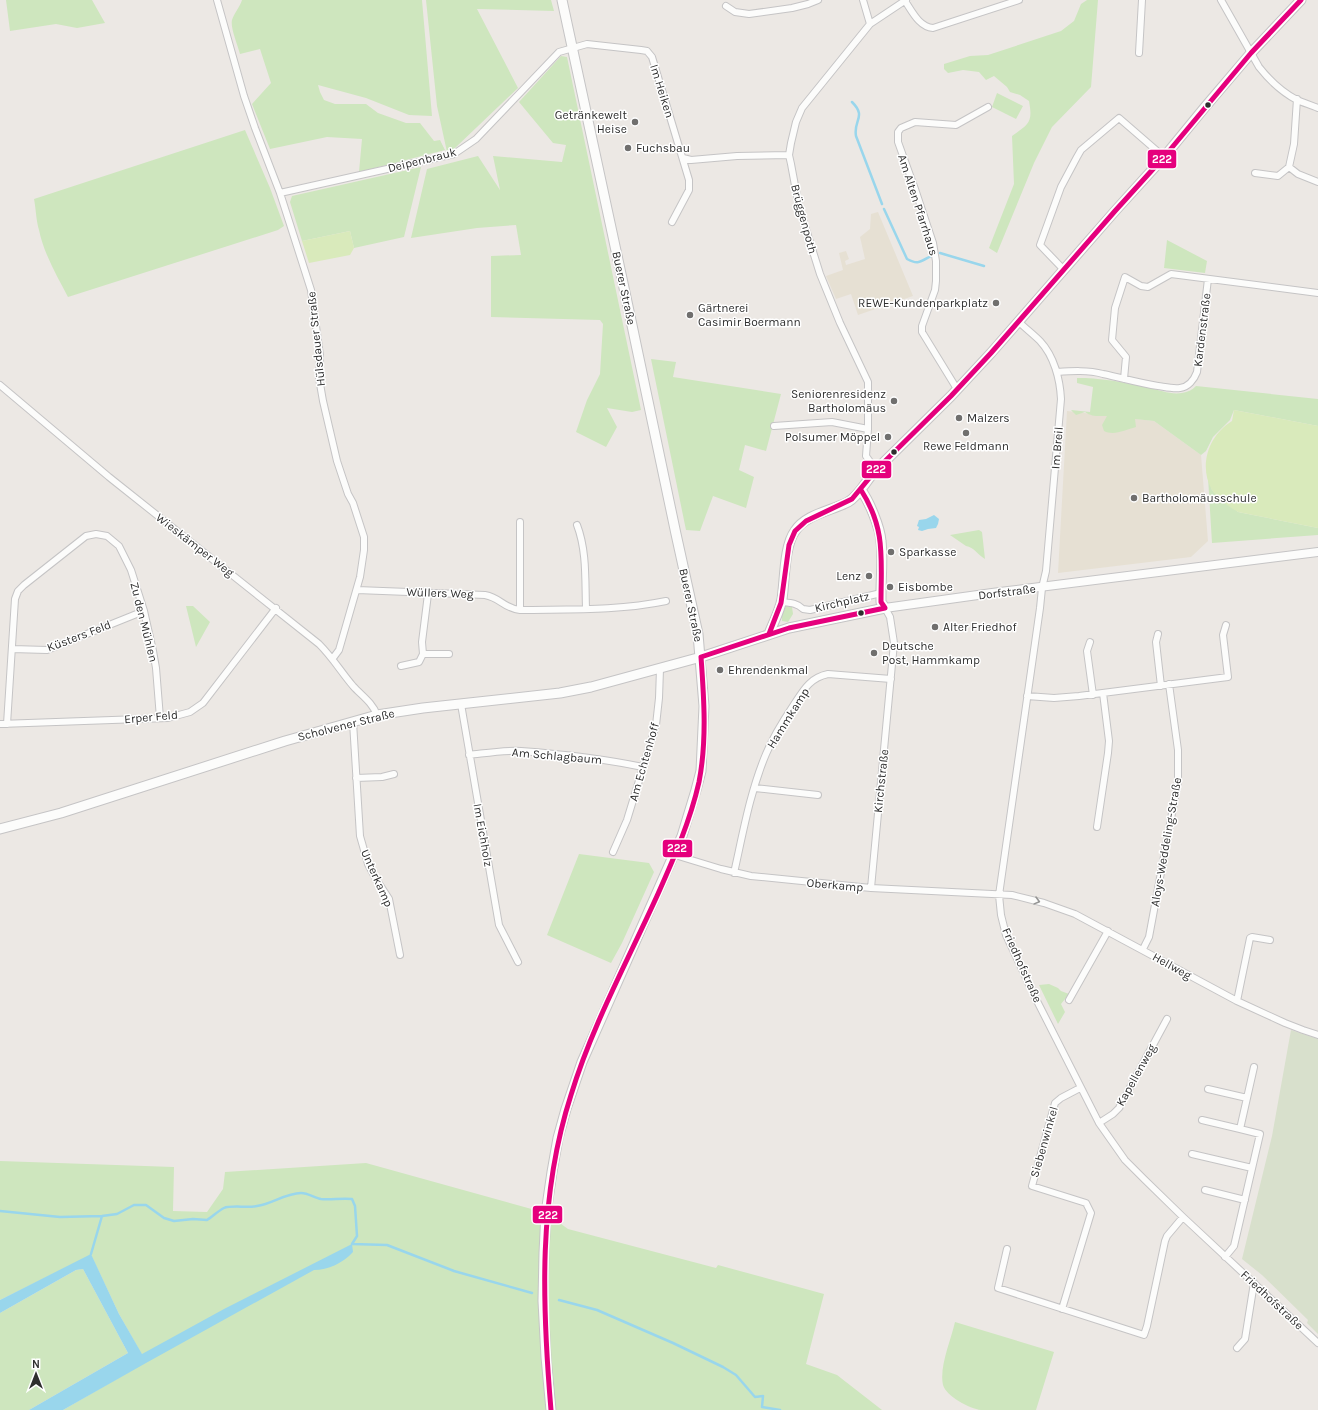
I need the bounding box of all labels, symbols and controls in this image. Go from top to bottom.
street label: Im Heiken [647,62,677,120]
unlabelled marker [1203,100,1213,110]
place label: Getränkewelt Heise [555,108,627,136]
marker: Getränkewelt Heise [630,117,640,127]
place label: Fuchsbau [636,141,690,155]
marker: Fuchsbau [623,143,633,153]
street label: Deipenbrauk [386,145,458,175]
line badge: 222 [1147,149,1177,169]
street label: Am Alten Pfarrhaus [895,153,941,257]
text: 222 [1152,153,1172,166]
street label: Brüggenpoth [788,183,820,255]
street label: Buerer Straße [609,250,639,326]
street label: Hülsdauer Straße [304,291,328,387]
street label: Kardenstraße [1191,292,1213,368]
place label: REWE-Kundenparkplatz [858,296,988,310]
marker: REWE-Kundenparkplatz [991,298,1001,308]
place label: Gärtnerei Casimir Boermann [698,301,801,329]
marker: Gärtnerei Casimir Boermann [685,310,695,320]
place label: Seniorenresidenz Bartholomäus [791,387,886,415]
marker: Seniorenresidenz Bartholomäus [889,396,899,406]
place label: Malzers [967,411,1010,425]
marker: Malzers [954,413,964,423]
street label: Im Breil [1048,426,1066,470]
marker: Rewe Feldmann [961,428,971,438]
place label: Polsumer Möppel [785,430,880,444]
marker: Polsumer Möppel [883,432,893,442]
place label: Rewe Feldmann [923,439,1009,453]
unlabelled marker [889,447,899,457]
line badge: 222 [861,460,892,479]
text: 222 [866,463,886,476]
place label: Bartholomäusschule [1142,491,1257,505]
marker: Bartholomäusschule [1129,493,1139,503]
street label: Wieskämper Weg [153,510,237,580]
place label: Sparkasse [899,545,956,559]
marker: Sparkasse [886,547,896,557]
street label: Buerer Straße [676,567,706,643]
place label: Lenz [836,569,861,583]
marker: Lenz [864,571,874,581]
place label: Eisbombe [898,580,953,594]
street label: Zu den Mühlen [127,581,161,663]
marker: Eisbombe [885,582,895,592]
street label: Dorfstraße [977,582,1037,602]
street label: Wüllers Weg [406,585,474,601]
street label: Kirchplatz [813,589,871,615]
unlabelled marker [856,608,866,618]
street label: Küsters Feld [45,617,113,655]
place label: Alter Friedhof [943,620,1017,634]
marker: Alter Friedhof [930,622,940,632]
place label: Deutsche Post, Hammkamp [882,639,980,667]
marker: Deutsche Post, Hammkamp [869,648,879,658]
place label: Ehrendenkmal [728,663,808,677]
marker: Ehrendenkmal [715,665,725,675]
street label: Hammkamp [764,685,812,751]
street label: Scholvener Straße [296,706,396,744]
street label: Erper Feld [123,708,179,726]
street label: Am Echtenhoff [626,720,662,803]
street label: Am Schlagbaum [511,745,603,767]
street label: Kirchstraße [871,748,891,814]
street label: Aloys-Weddeling-Straße [1148,776,1184,908]
street label: Im Eichholz [471,802,496,868]
line badge: 222 [662,839,693,858]
text: 222 [667,842,687,855]
street label: Unterkamp [358,847,396,909]
street label: Oberkamp [806,876,864,894]
one-way arrow [1034,897,1040,905]
street label: Friedhofstraße [999,925,1045,1005]
street label: Hellweg [1150,950,1194,983]
street label: Kapellenweg [1113,1041,1159,1108]
street label: Siebenwinkel [1027,1105,1061,1179]
line badge: 222 [532,1205,563,1224]
text: 222 [538,1209,558,1222]
street label: Friedhofstraße [1238,1267,1306,1333]
north arrow [16,1354,56,1394]
text: N [32,1358,40,1371]

